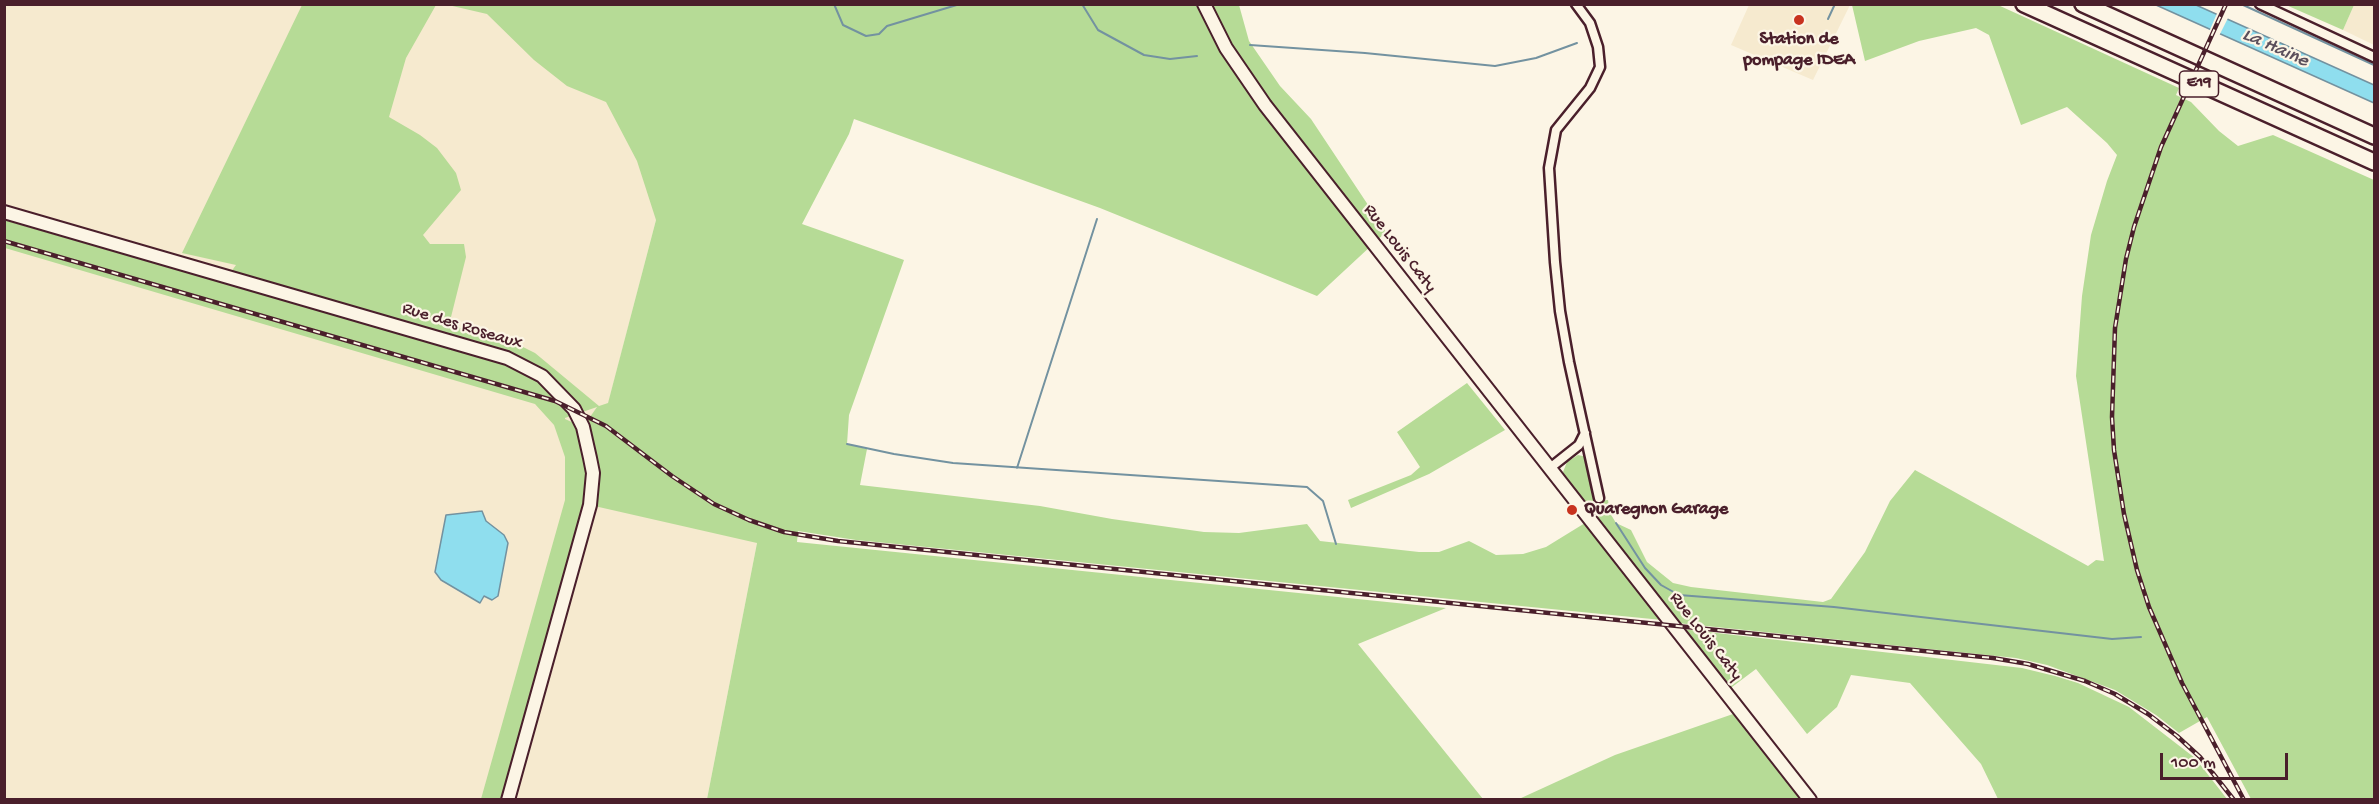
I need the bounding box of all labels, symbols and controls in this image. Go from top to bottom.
marker: Station de pompage IDEA [1792,13,1806,27]
water label: La Haine [2238,24,2312,74]
place label: Station de pompage IDEA [1743,29,1855,72]
road number: E19 [2180,71,2218,97]
street label: Rue Louis Caty [1358,200,1440,298]
street label: Rue des Roseaux [399,298,525,356]
place label: Quaregnon Garage [1584,499,1728,521]
marker: Quaregnon Garage [1565,503,1579,517]
street label: Rue Louis Caty [1664,588,1746,686]
scale bar [2163,741,2290,779]
text: 100 m [2171,753,2216,774]

